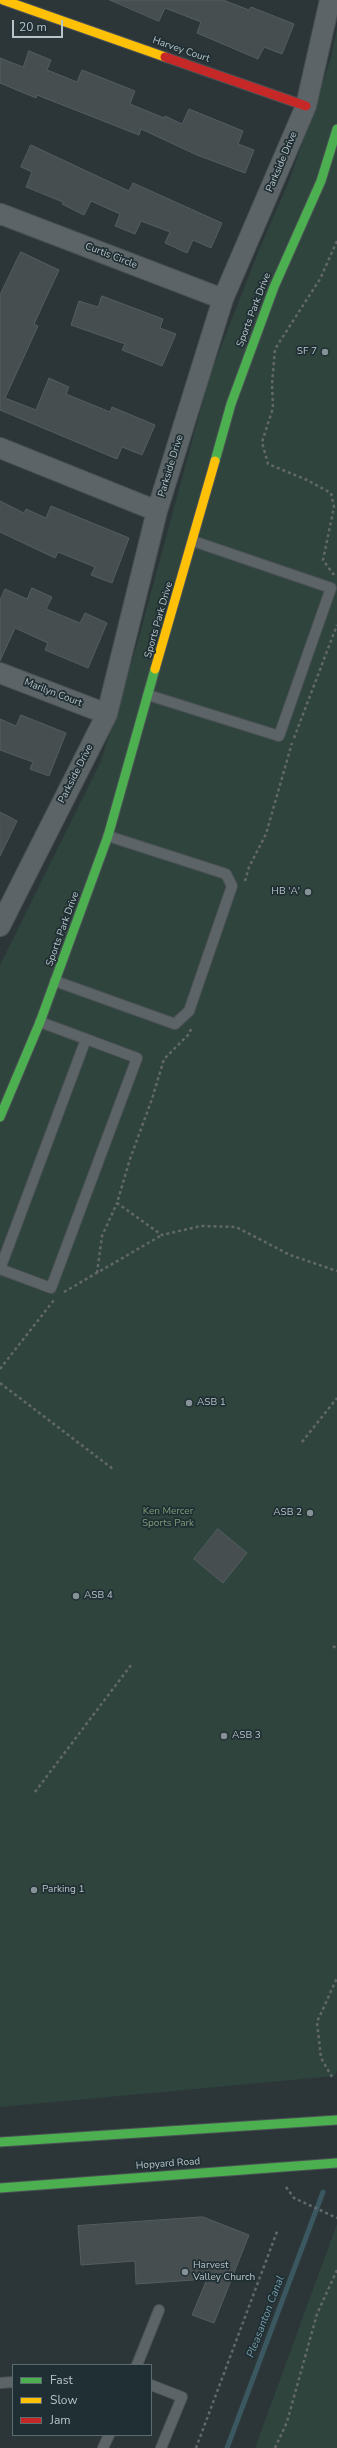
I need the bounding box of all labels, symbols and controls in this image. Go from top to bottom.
scale bar [14,12,65,38]
text: 20 m [19,19,47,35]
street label: Harvey Court [151,35,211,65]
street label: Parkside Drive [264,130,300,194]
street label: Curtis Circle [83,241,139,271]
street label: Sports Park Drive [234,271,274,349]
place label: SF 7 [297,346,317,358]
marker: SF 7 [320,347,330,357]
street label: Parkside Drive [156,433,186,499]
street label: Sports Park Drive [142,581,176,659]
street label: Marilyn Court [22,676,84,710]
street label: Parkside Drive [56,743,96,805]
place label: HB 'A' [271,886,300,898]
marker: HB 'A' [303,887,313,897]
street label: Sports Park Drive [44,890,82,968]
place label: ASB 1 [197,1397,226,1409]
marker: ASB 1 [184,1398,194,1408]
park label: Ken Mercer Sports Park [142,1506,194,1530]
place label: ASB 2 [273,1507,302,1519]
marker: ASB 2 [305,1508,315,1518]
place label: ASB 4 [84,1590,113,1602]
marker: ASB 4 [71,1591,81,1601]
place label: ASB 3 [232,1730,261,1742]
marker: ASB 3 [219,1731,229,1741]
place label: Parking 1 [42,1884,84,1896]
marker: Parking 1 [29,1885,39,1895]
street label: Hopyard Road [135,2156,201,2172]
place label: Harvest Valley Church [193,2260,255,2284]
marker: Harvest Valley Church [180,2267,190,2277]
water label: Pleasanton Canal [244,2274,288,2360]
legend [12,2364,152,2436]
text: Fast [50,2372,73,2388]
text: Slow [50,2392,78,2408]
text: Jam [50,2412,71,2428]

